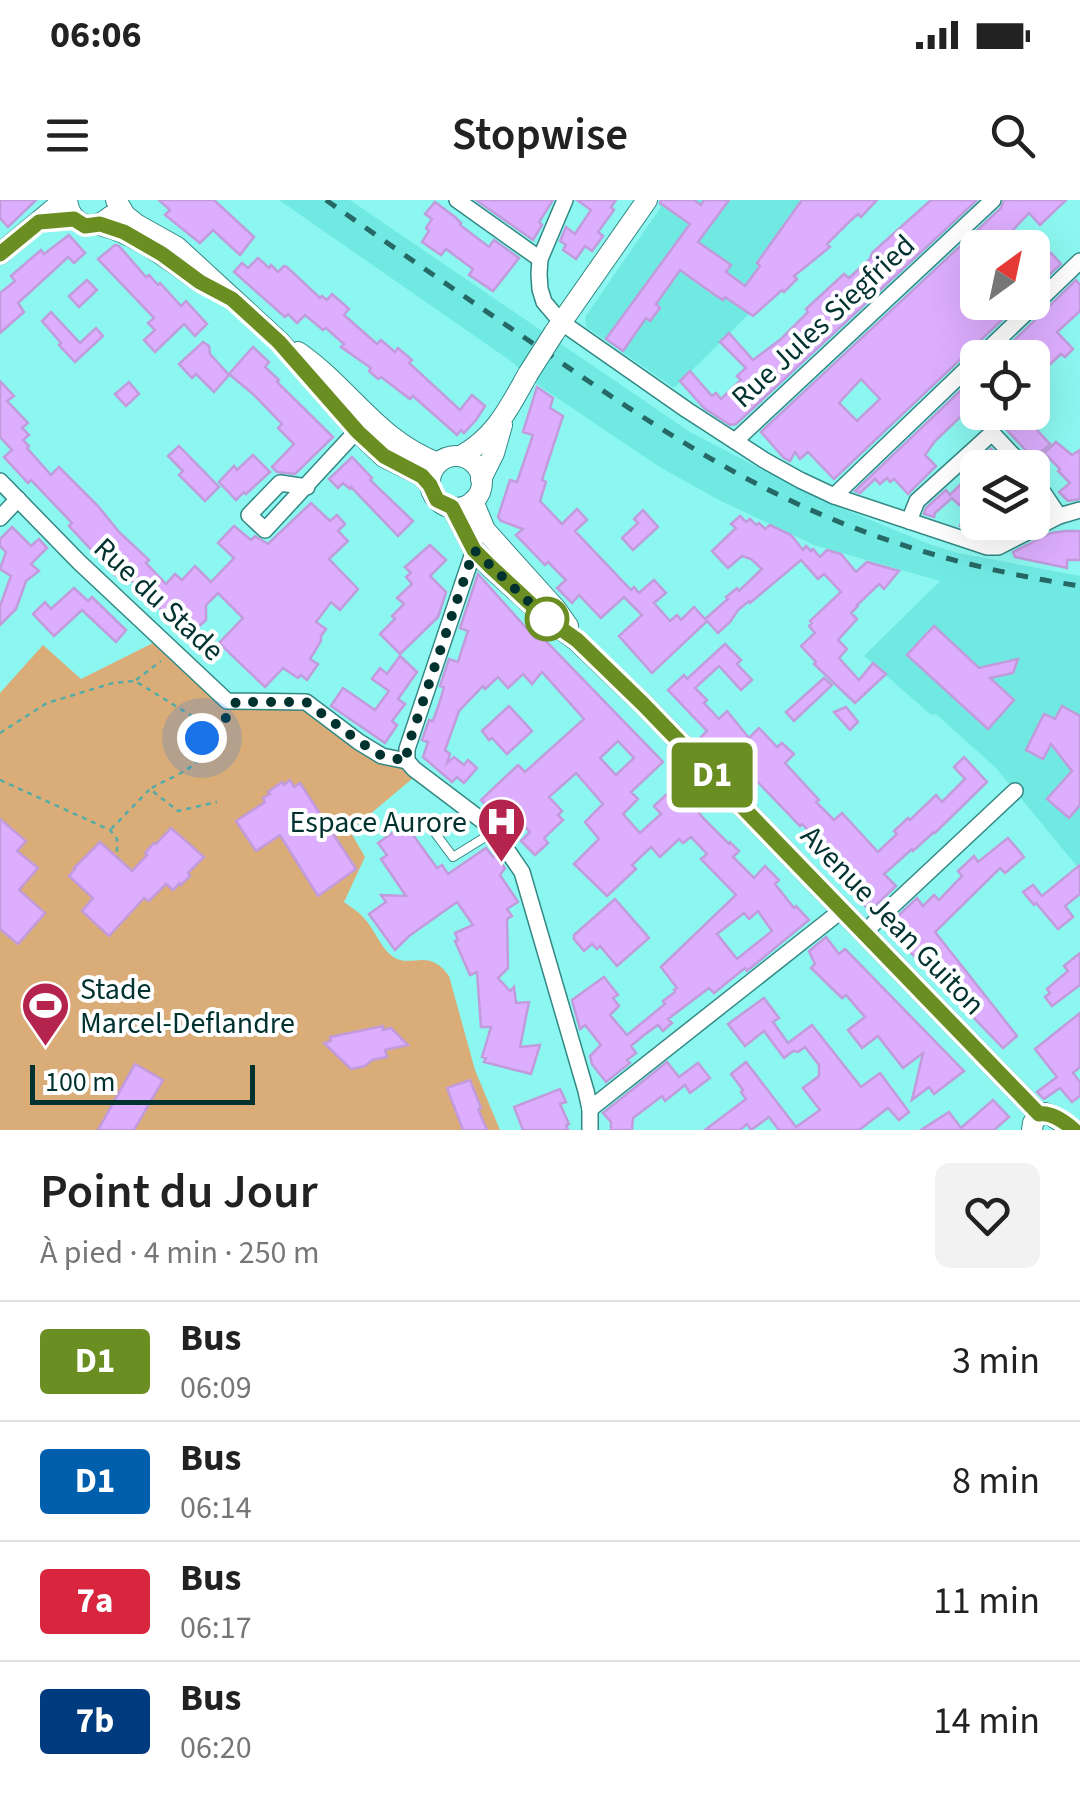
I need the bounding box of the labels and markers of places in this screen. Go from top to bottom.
unlabelled marker [526,598,568,640]
hospital icon: Espace Aurore [476,796,528,864]
place label: Espace Aurore [290,801,467,844]
place label: Stade Marcel-Deflandre [80,968,295,1045]
sports icon: Stade Marcel-Deflandre [19,980,71,1048]

